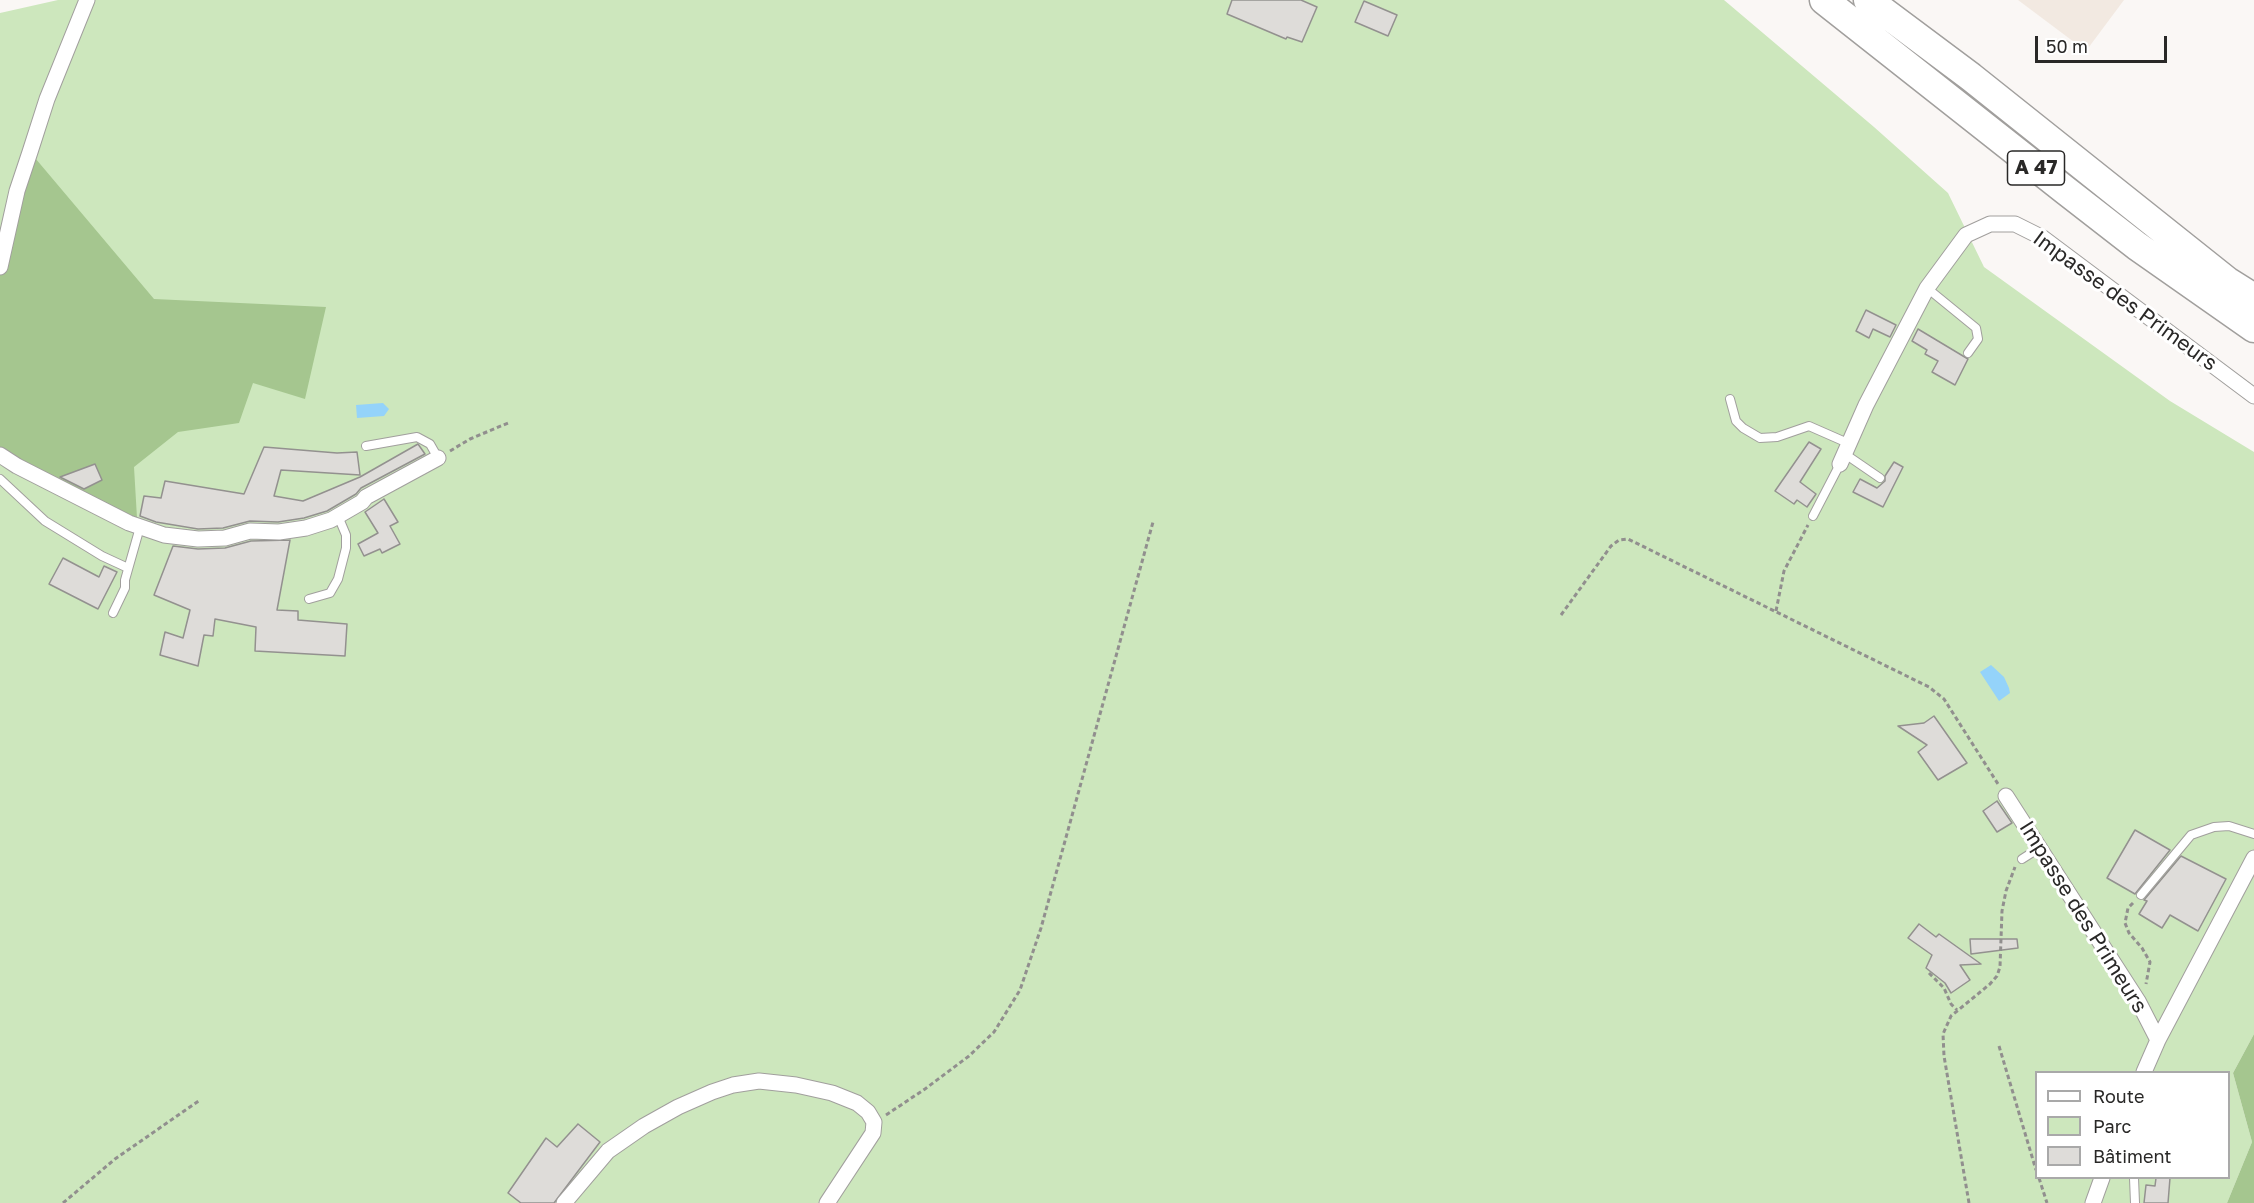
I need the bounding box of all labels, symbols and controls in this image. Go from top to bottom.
scale bar [2038,24,2170,62]
text: 50 m [2046,35,2088,57]
road number: A 47 [2008,151,2064,185]
street label: Impasse des Primeurs [2028,226,2222,376]
street label: Impasse des Primeurs [2014,816,2152,1018]
legend [2035,1071,2230,1179]
text: Route [2093,1085,2144,1107]
text: Parc [2093,1115,2131,1137]
text: Bâtiment [2093,1145,2172,1167]

